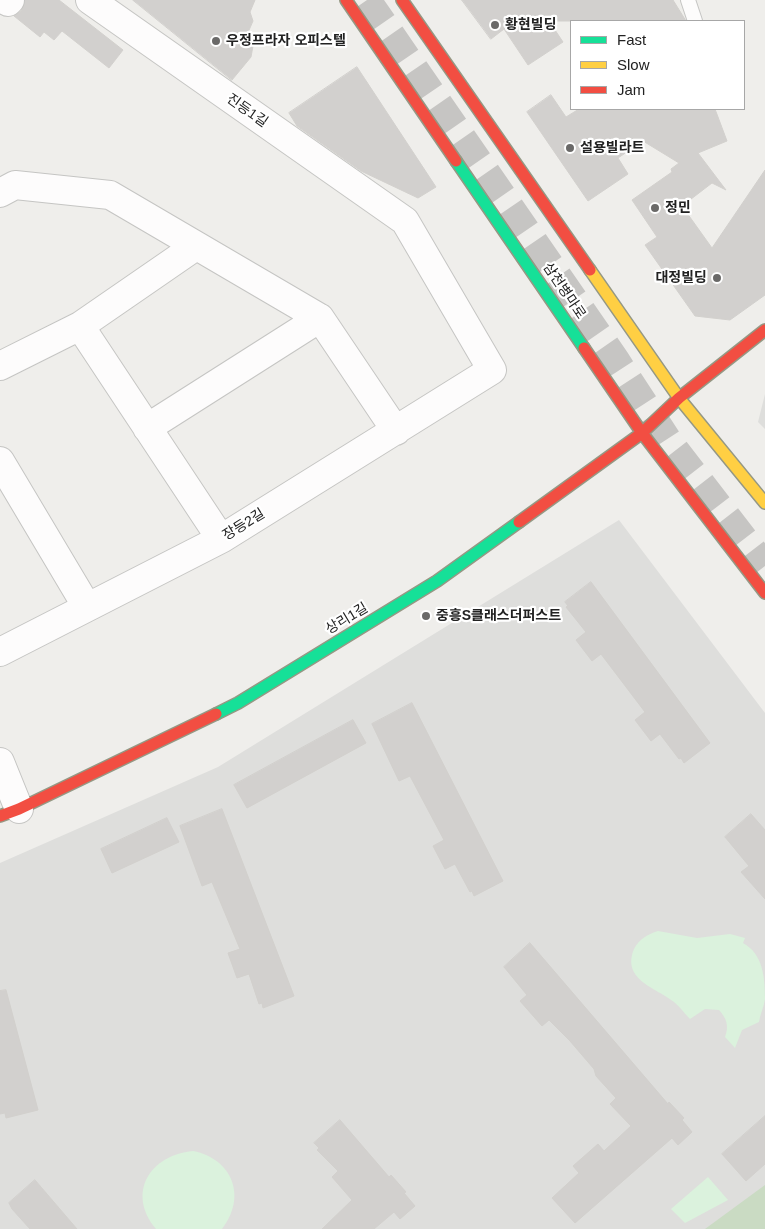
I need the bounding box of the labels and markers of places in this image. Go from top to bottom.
place label: 황현빌딩 [505,17,557,33]
marker: 황현빌딩 [489,19,501,31]
place label: 우정프라자 오피스텔 [226,33,346,49]
marker: 우정프라자 오피스텔 [210,35,222,47]
place label: 설용빌라트 [580,140,644,156]
marker: 설용빌라트 [564,142,576,154]
place label: 정민 [665,200,691,216]
marker: 정민 [649,202,661,214]
place label: 대정빌딩 [655,270,707,286]
marker: 대정빌딩 [711,272,723,284]
place label: 중흥S클래스더퍼스트 [436,608,561,624]
marker: 중흥S클래스더퍼스트 [420,610,432,622]

